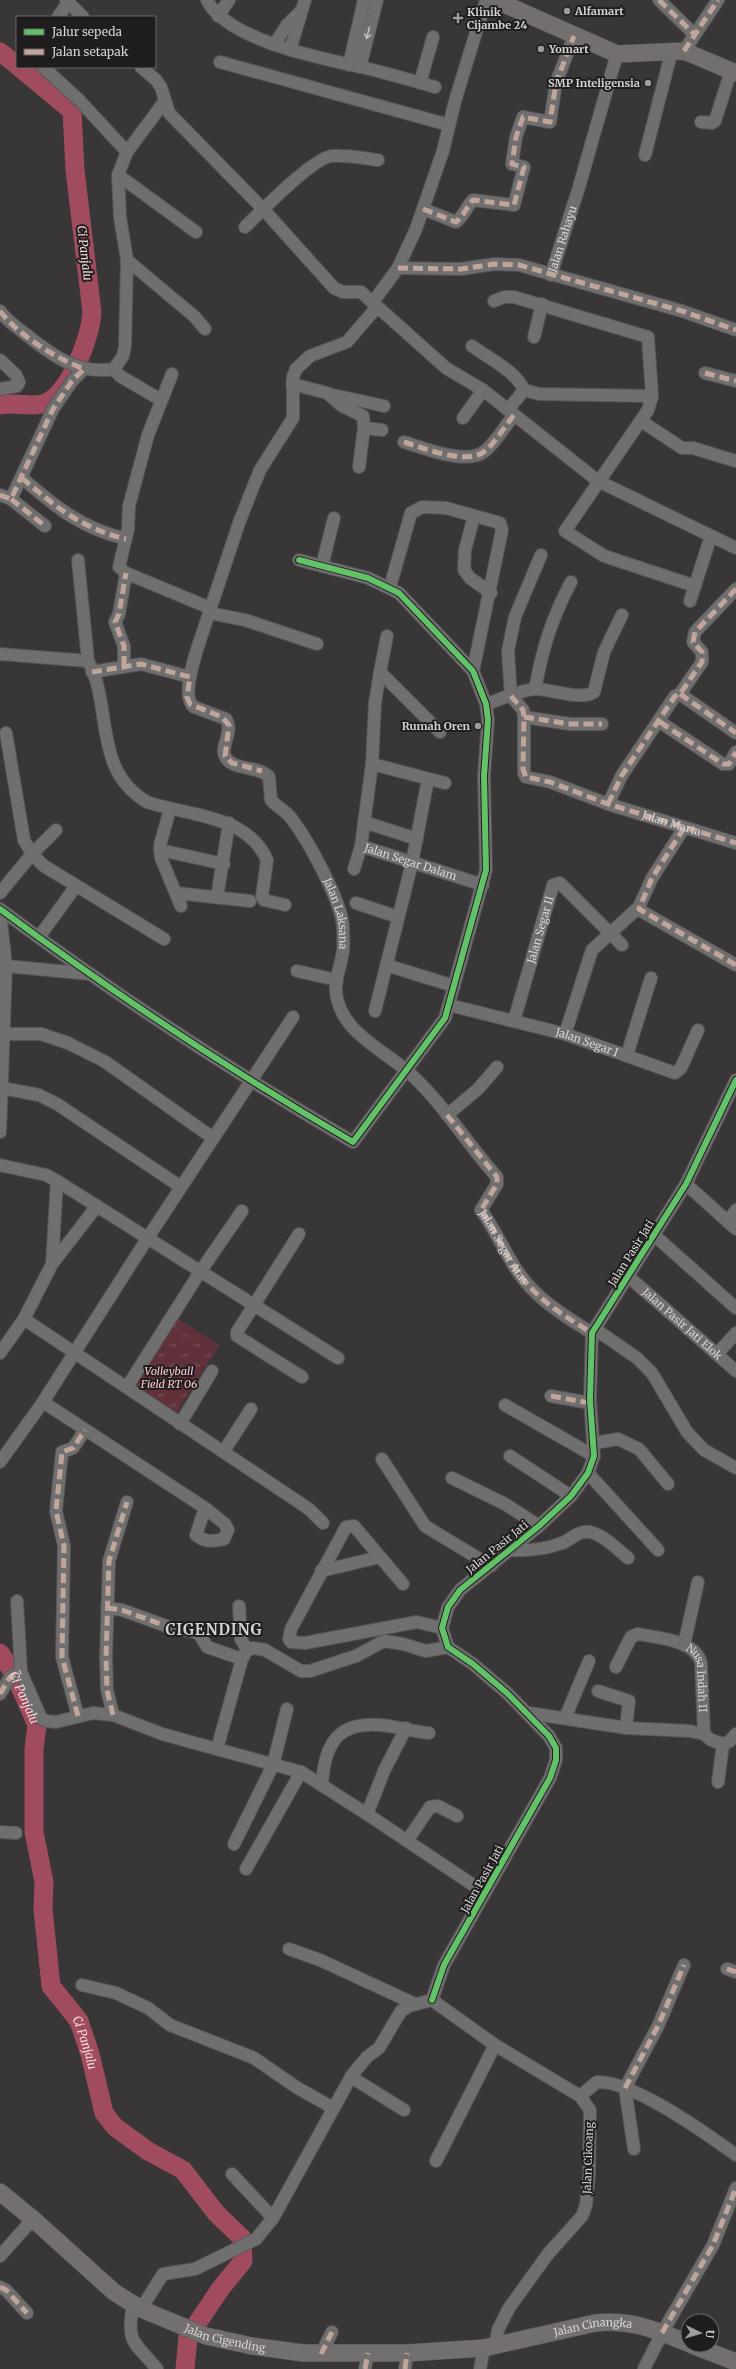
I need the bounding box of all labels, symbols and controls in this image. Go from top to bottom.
place label: Alfamart [574,4,624,18]
place label: Klinik Cijambe 24 [467,5,527,32]
marker: Alfamart [562,6,572,16]
marker: Klinik Cijambe 24 [452,12,464,24]
legend [16,16,156,68]
text: Jalur sepeda [51,24,123,39]
one-way arrow [364,27,372,40]
place label: Yomart [548,42,589,56]
text: Jalan setapak [51,44,129,59]
marker: Yomart [536,44,546,54]
place label: SMP Inteligensia [548,76,640,90]
marker: SMP Inteligensia [643,78,653,88]
street label: Jalan Rahayu [545,204,580,275]
water label: Ci Panjalu [74,225,96,281]
place label: Rumah Oren [402,719,471,733]
marker: Rumah Oren [473,721,483,731]
street label: Jalan Marta [639,807,703,839]
street label: Jalan Segar Dalam [362,840,458,883]
street label: Jalan Laksana [320,875,351,950]
street label: Jalan Segar II [524,894,557,966]
street label: Jalan Segar I [553,1025,620,1059]
street label: Jalan Segar Atas [475,1206,532,1287]
street label: Jalan Pasir Jati [604,1217,657,1290]
street label: Jalan Pasir Jati Elok [639,1284,725,1363]
park label: Volleyball Field RT 06 [140,1364,197,1391]
street label: Jalan Pasir Jati [462,1517,531,1577]
district label: CIGENDING [166,1620,262,1639]
street label: Nusa Indah II [684,1641,710,1713]
water label: Ci Panjalu [7,1669,43,1726]
street label: Jalan Pasir Jati [457,1842,507,1916]
water label: Ci Panjalu [70,2012,101,2071]
street label: Jalan Cikoang [580,2121,596,2195]
north arrow [680,2313,720,2353]
street label: Jalan Cinangka [551,2315,633,2339]
street label: Jalan Cigending [182,2321,267,2355]
text: U [703,2329,717,2339]

